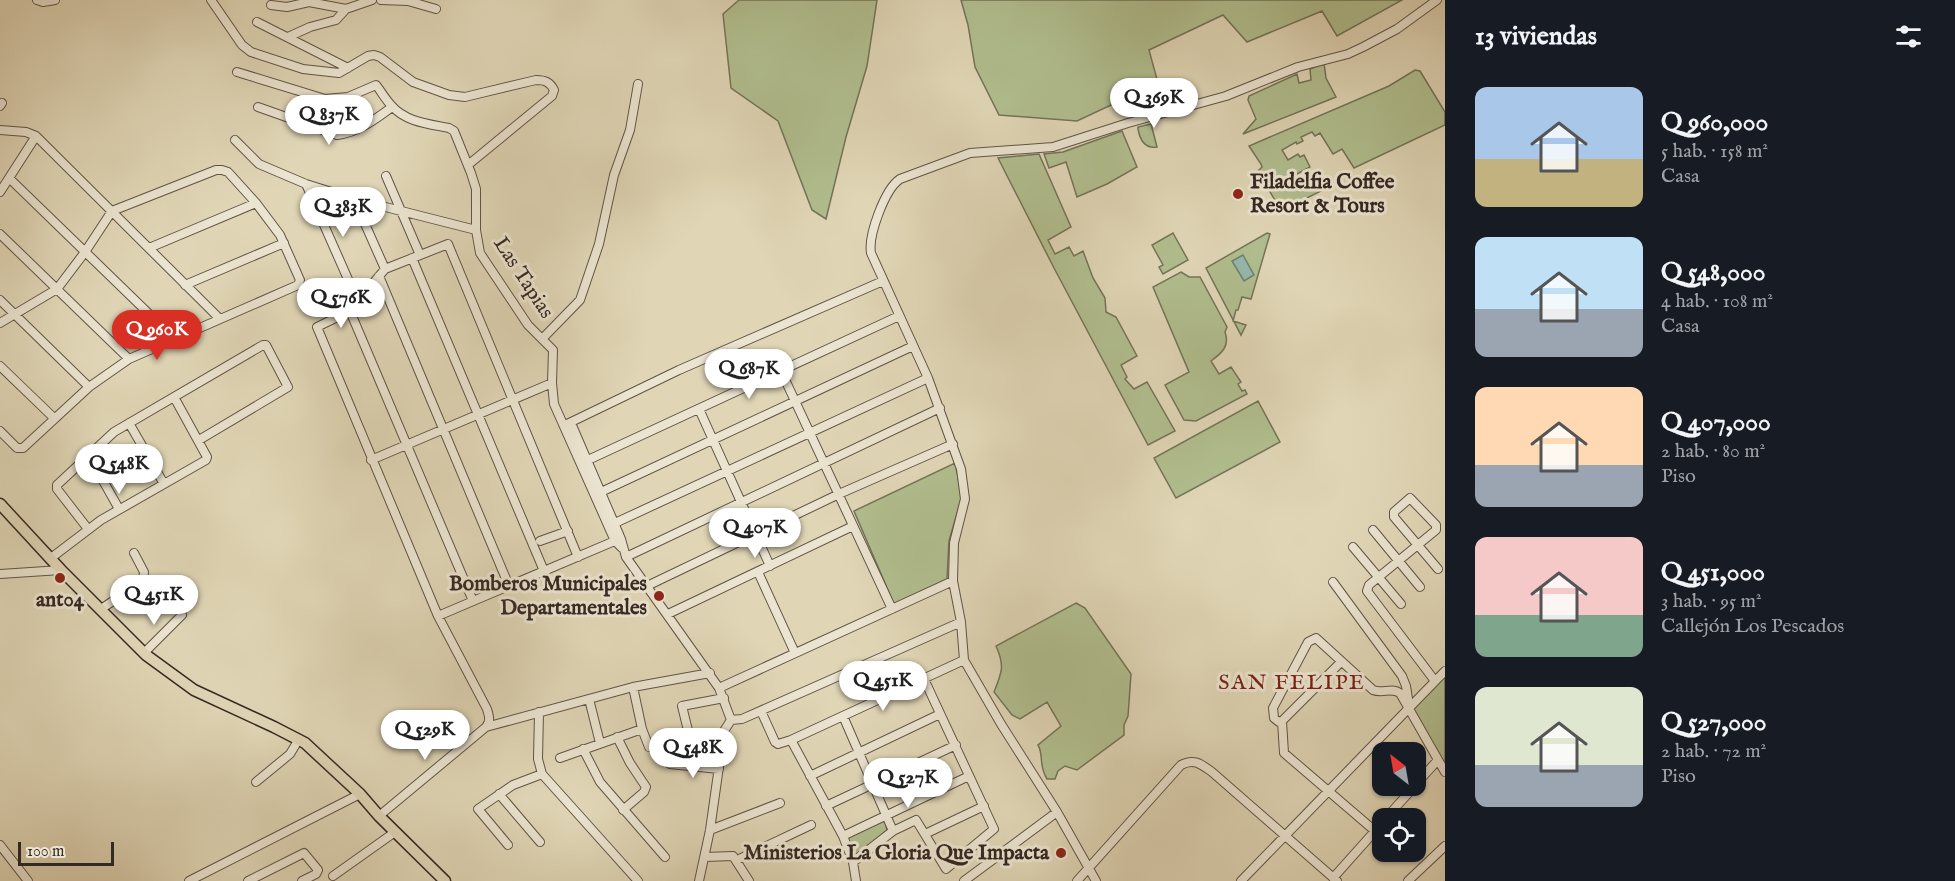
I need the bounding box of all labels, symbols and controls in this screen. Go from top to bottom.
text: 13 viviendas [1475,20,1597,53]
icon: filters [1892,20,1925,53]
pin: Q 369K [1105,78,1203,129]
text: Q 369K [1124,85,1184,110]
pin: Q 837K [280,95,378,146]
text: Q 837K [299,102,359,127]
text: Q 960,000 [1661,106,1768,139]
icon: home [1523,111,1595,183]
text: 5 hab. · 158 m² [1661,139,1768,164]
text: Casa [1661,164,1700,189]
place label: Filadelfia Coffee Resort & Tours [1250,169,1395,220]
pin: Q 383K [294,187,392,238]
marker: Filadelfia Coffee Resort & Tours [1231,187,1245,201]
text: Q 383K [314,194,372,219]
street label: Las Tapias [487,232,559,324]
text: Q 548,000 [1661,256,1765,289]
icon: home [1523,261,1595,333]
pin: Q 576K [292,278,390,329]
text: Q 576K [311,285,371,310]
text: 4 hab. · 108 m² [1661,289,1773,314]
pin: Q 960K [108,310,206,361]
text: Casa [1661,314,1700,339]
text: Q 960K [126,317,188,342]
pin: Q 687K [700,349,798,400]
text: Q 687K [719,356,779,381]
text: Q 407,000 [1661,406,1771,439]
icon: home [1523,411,1595,483]
text: 2 hab. · 80 m² [1661,439,1765,464]
pin: Q 548K [70,444,168,495]
text: Q 548K [89,451,149,476]
text: Piso [1661,464,1696,489]
pin: Q 407K [706,508,804,559]
text: Q 407K [723,515,787,540]
text: Q 451,000 [1661,556,1765,589]
icon: home [1523,561,1595,633]
marker: ant04 [53,571,67,585]
place label: Bomberos Municipales Departamentales [449,571,647,622]
pin: Q 451K [105,575,203,626]
text: Q 451K [124,582,184,607]
place label: ant04 [36,587,85,614]
marker: Bomberos Municipales Departamentales [652,589,666,603]
text: 3 hab. · 95 m² [1661,589,1762,614]
text: Callejón Los Pescados [1661,614,1844,639]
pin: Q 451K [834,661,932,712]
text: Q 451K [853,668,913,693]
district label: SAN FELIPE [1218,669,1366,697]
text: Q 527,000 [1661,706,1767,739]
pin: Q 529K [376,710,474,761]
icon: home [1523,711,1595,783]
text: Q 529K [395,717,455,742]
pin: Q 548K [644,728,742,779]
text: Q 548K [663,735,723,760]
text: 2 hab. · 72 m² [1661,739,1766,764]
north arrow [1372,742,1426,796]
map controls [1372,742,1426,862]
pin: Q 527K [859,758,957,809]
text: Piso [1661,764,1696,789]
text: Q 527K [878,765,938,790]
button: locate [1372,808,1426,862]
scale bar [18,839,114,866]
place label: Ministerios La Gloria Que Impacta [744,840,1050,867]
text: 100 m [27,842,64,862]
marker: Ministerios La Gloria Que Impacta [1054,846,1068,860]

